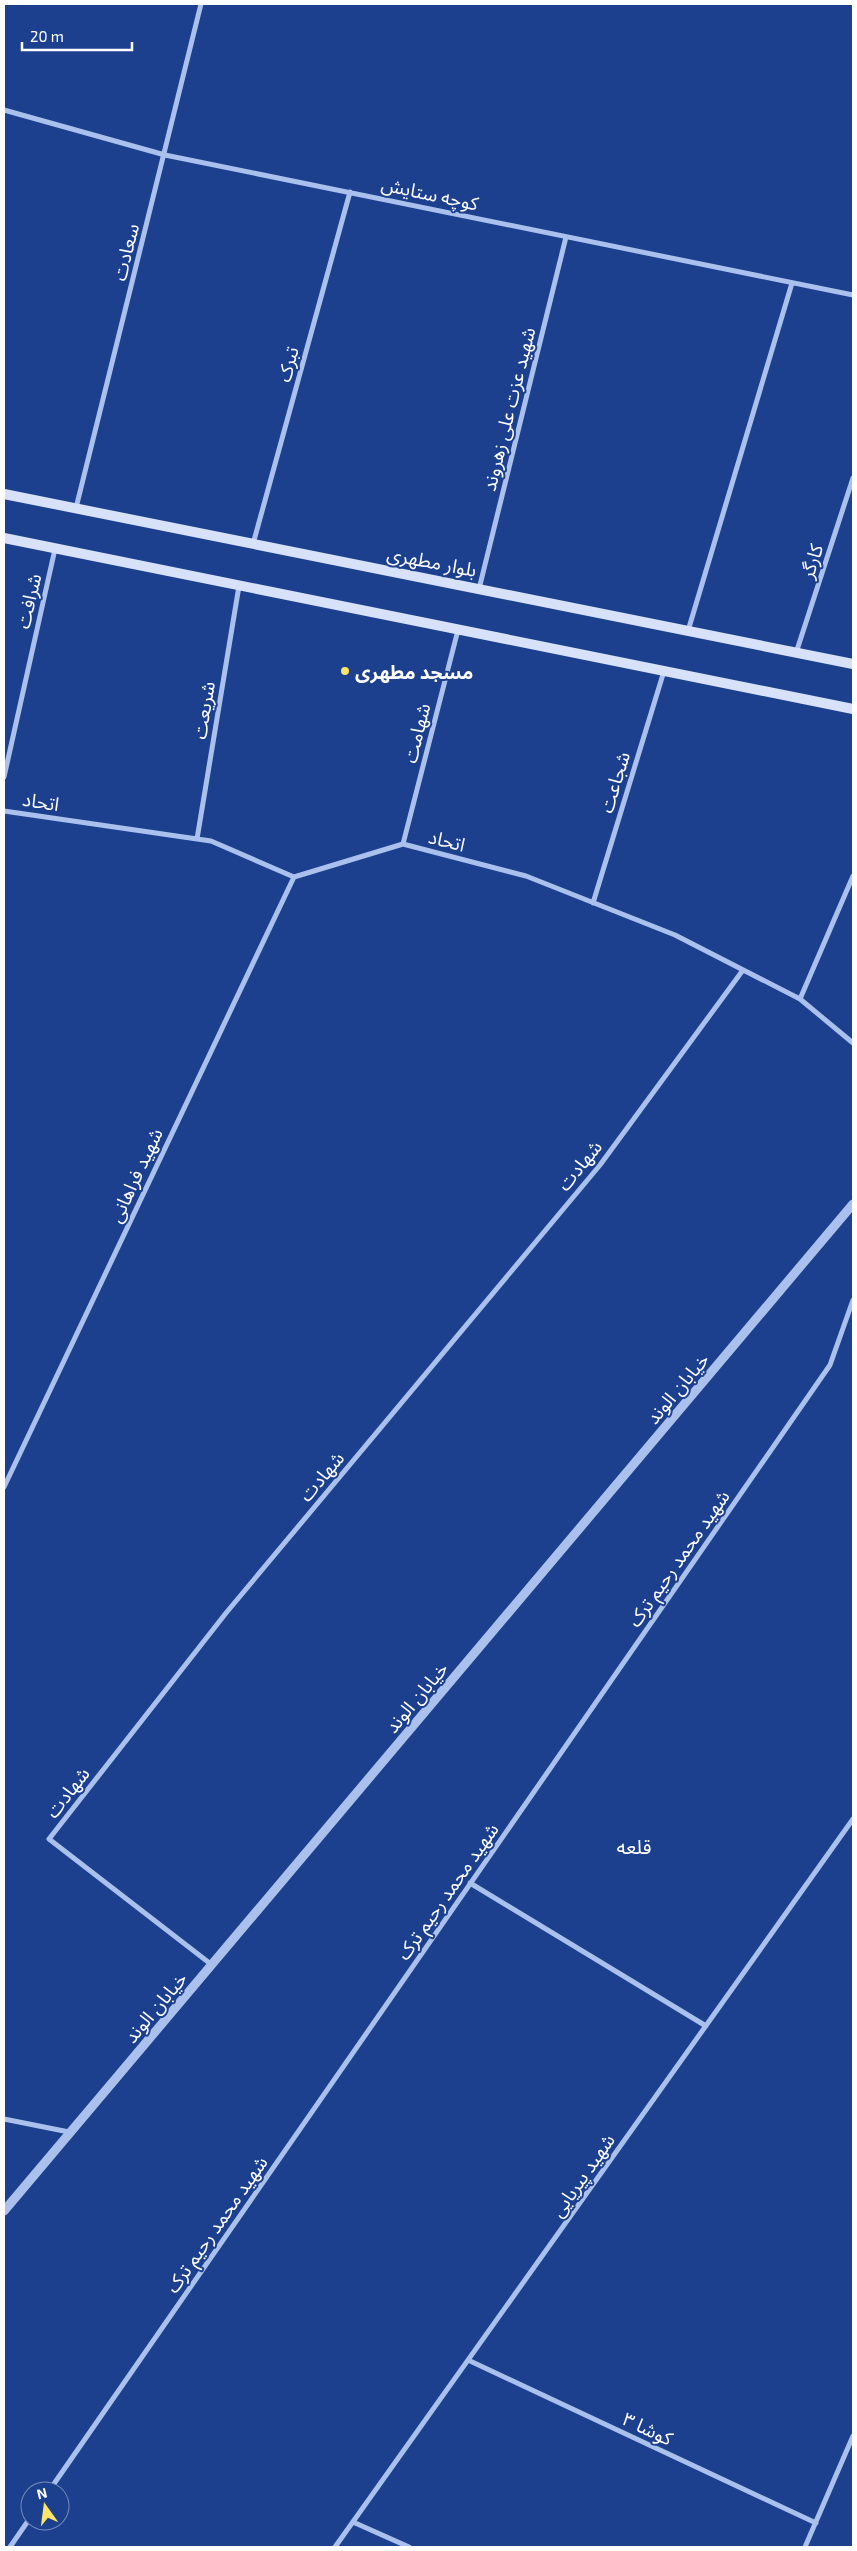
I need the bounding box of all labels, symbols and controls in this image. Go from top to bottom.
scale bar [22,20,132,52]
text: 20 m [30,27,64,45]
street label: کوچه ستایش [379,171,482,217]
street label: سعادت [107,221,143,283]
street label: شهید عزت علی زهروند [477,325,540,494]
street label: تبرک [271,344,304,384]
street label: کارگر [794,540,829,582]
street label: بلوار مطهری [385,541,479,582]
street label: شرافت [11,571,46,631]
place label: مسجد مطهری [355,660,473,684]
marker: مسجد مطهری [339,665,351,677]
street label: شریعت [187,679,220,741]
street label: شهامت [397,701,435,765]
street label: شجاعت [594,749,634,815]
street label: اتحاد [21,787,61,815]
street label: اتحاد [426,824,468,856]
street label: شهید فراهانی [103,1124,168,1226]
street label: شهادت [552,1135,606,1195]
street label: خیابان الوند [641,1348,714,1429]
street label: شهادت [294,1446,348,1506]
street label: شهید محمد رحیم ترک [622,1485,737,1633]
street label: خیابان الوند [380,1657,453,1738]
street label: شهادت [40,1762,94,1822]
street label: شهید محمد رحیم ترک [391,1818,506,1966]
district label: قلعه [616,1834,652,1858]
street label: خیابان الوند [119,1967,192,2048]
street label: شهید پیریایی [545,2129,621,2222]
street label: شهید محمد رحیم ترک [160,2151,275,2299]
street label: کوشا ۳ [619,2407,678,2451]
north arrow [20,2481,70,2531]
text: N [35,2483,49,2502]

